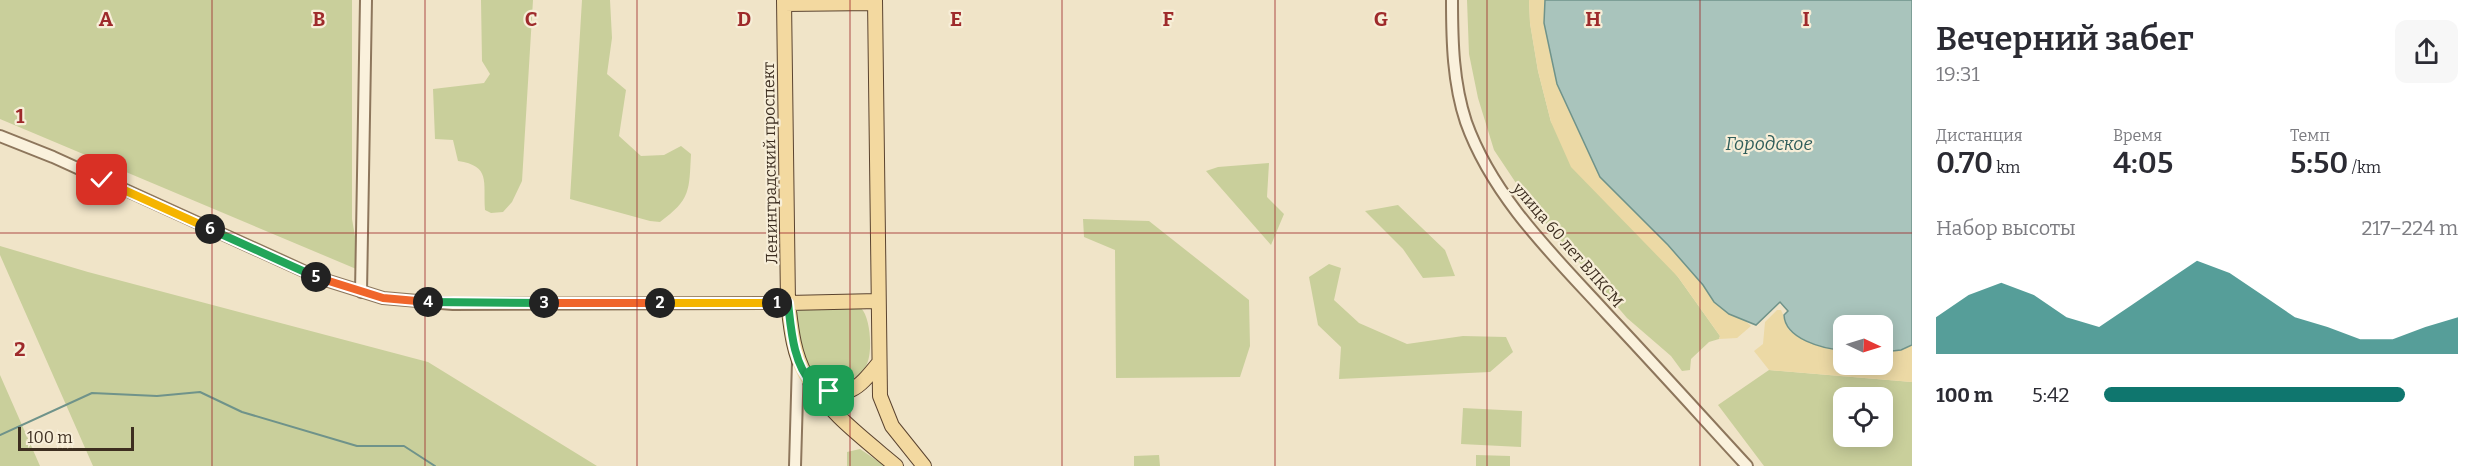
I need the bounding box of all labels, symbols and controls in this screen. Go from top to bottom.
text: A [99,7,114,31]
text: B [313,7,326,31]
text: C [525,7,537,31]
text: D [737,7,751,31]
text: E [950,7,962,31]
text: F [1162,7,1174,31]
text: G [1374,7,1388,31]
text: H [1585,7,1601,31]
text: I [1802,7,1810,31]
text: Вечерний забег [1936,19,2194,59]
button: share [2395,20,2458,83]
street label: Ленинградский проспект [759,62,781,264]
text: 19:31 [1936,62,1980,86]
text: 1 [16,104,25,128]
text: Дистанция [1936,126,2023,145]
text: Время [2113,126,2162,145]
text: Темп [2290,126,2330,145]
water label: Городское [1725,133,1813,155]
text: 0.70 [1936,145,1993,181]
text: 4:05 [2113,145,2173,181]
text: 5:50 [2290,145,2348,181]
pin [76,154,127,205]
text: km [1993,158,2020,177]
text: /km [2348,158,2381,177]
icon: check [85,163,118,196]
street label: улица 60 лет ВЛКСМ [1508,178,1627,311]
pin: 6 [195,214,225,244]
text: Набор высоты [1936,216,2076,240]
text: 217–224 m [2361,216,2458,240]
text: 6 [205,219,215,238]
pin: 5 [301,262,331,292]
text: 5 [312,267,320,286]
pin: 4 [413,287,443,317]
pin: 3 [529,288,559,318]
pin: 2 [645,288,675,318]
pin: 1 [762,288,792,318]
text: 4 [423,292,433,311]
text: 3 [539,293,549,312]
text: 2 [655,293,665,312]
text: 1 [774,293,780,312]
north arrow [1833,315,1893,375]
map controls [1833,315,1893,447]
text: 2 [14,337,26,361]
pin [803,365,854,416]
icon: arrive [812,374,845,407]
text: 100 m [1936,383,1993,407]
text: 5:42 [2032,383,2069,407]
button: locate [1833,387,1893,447]
scale bar [18,424,134,452]
text: 100 m [27,428,72,447]

